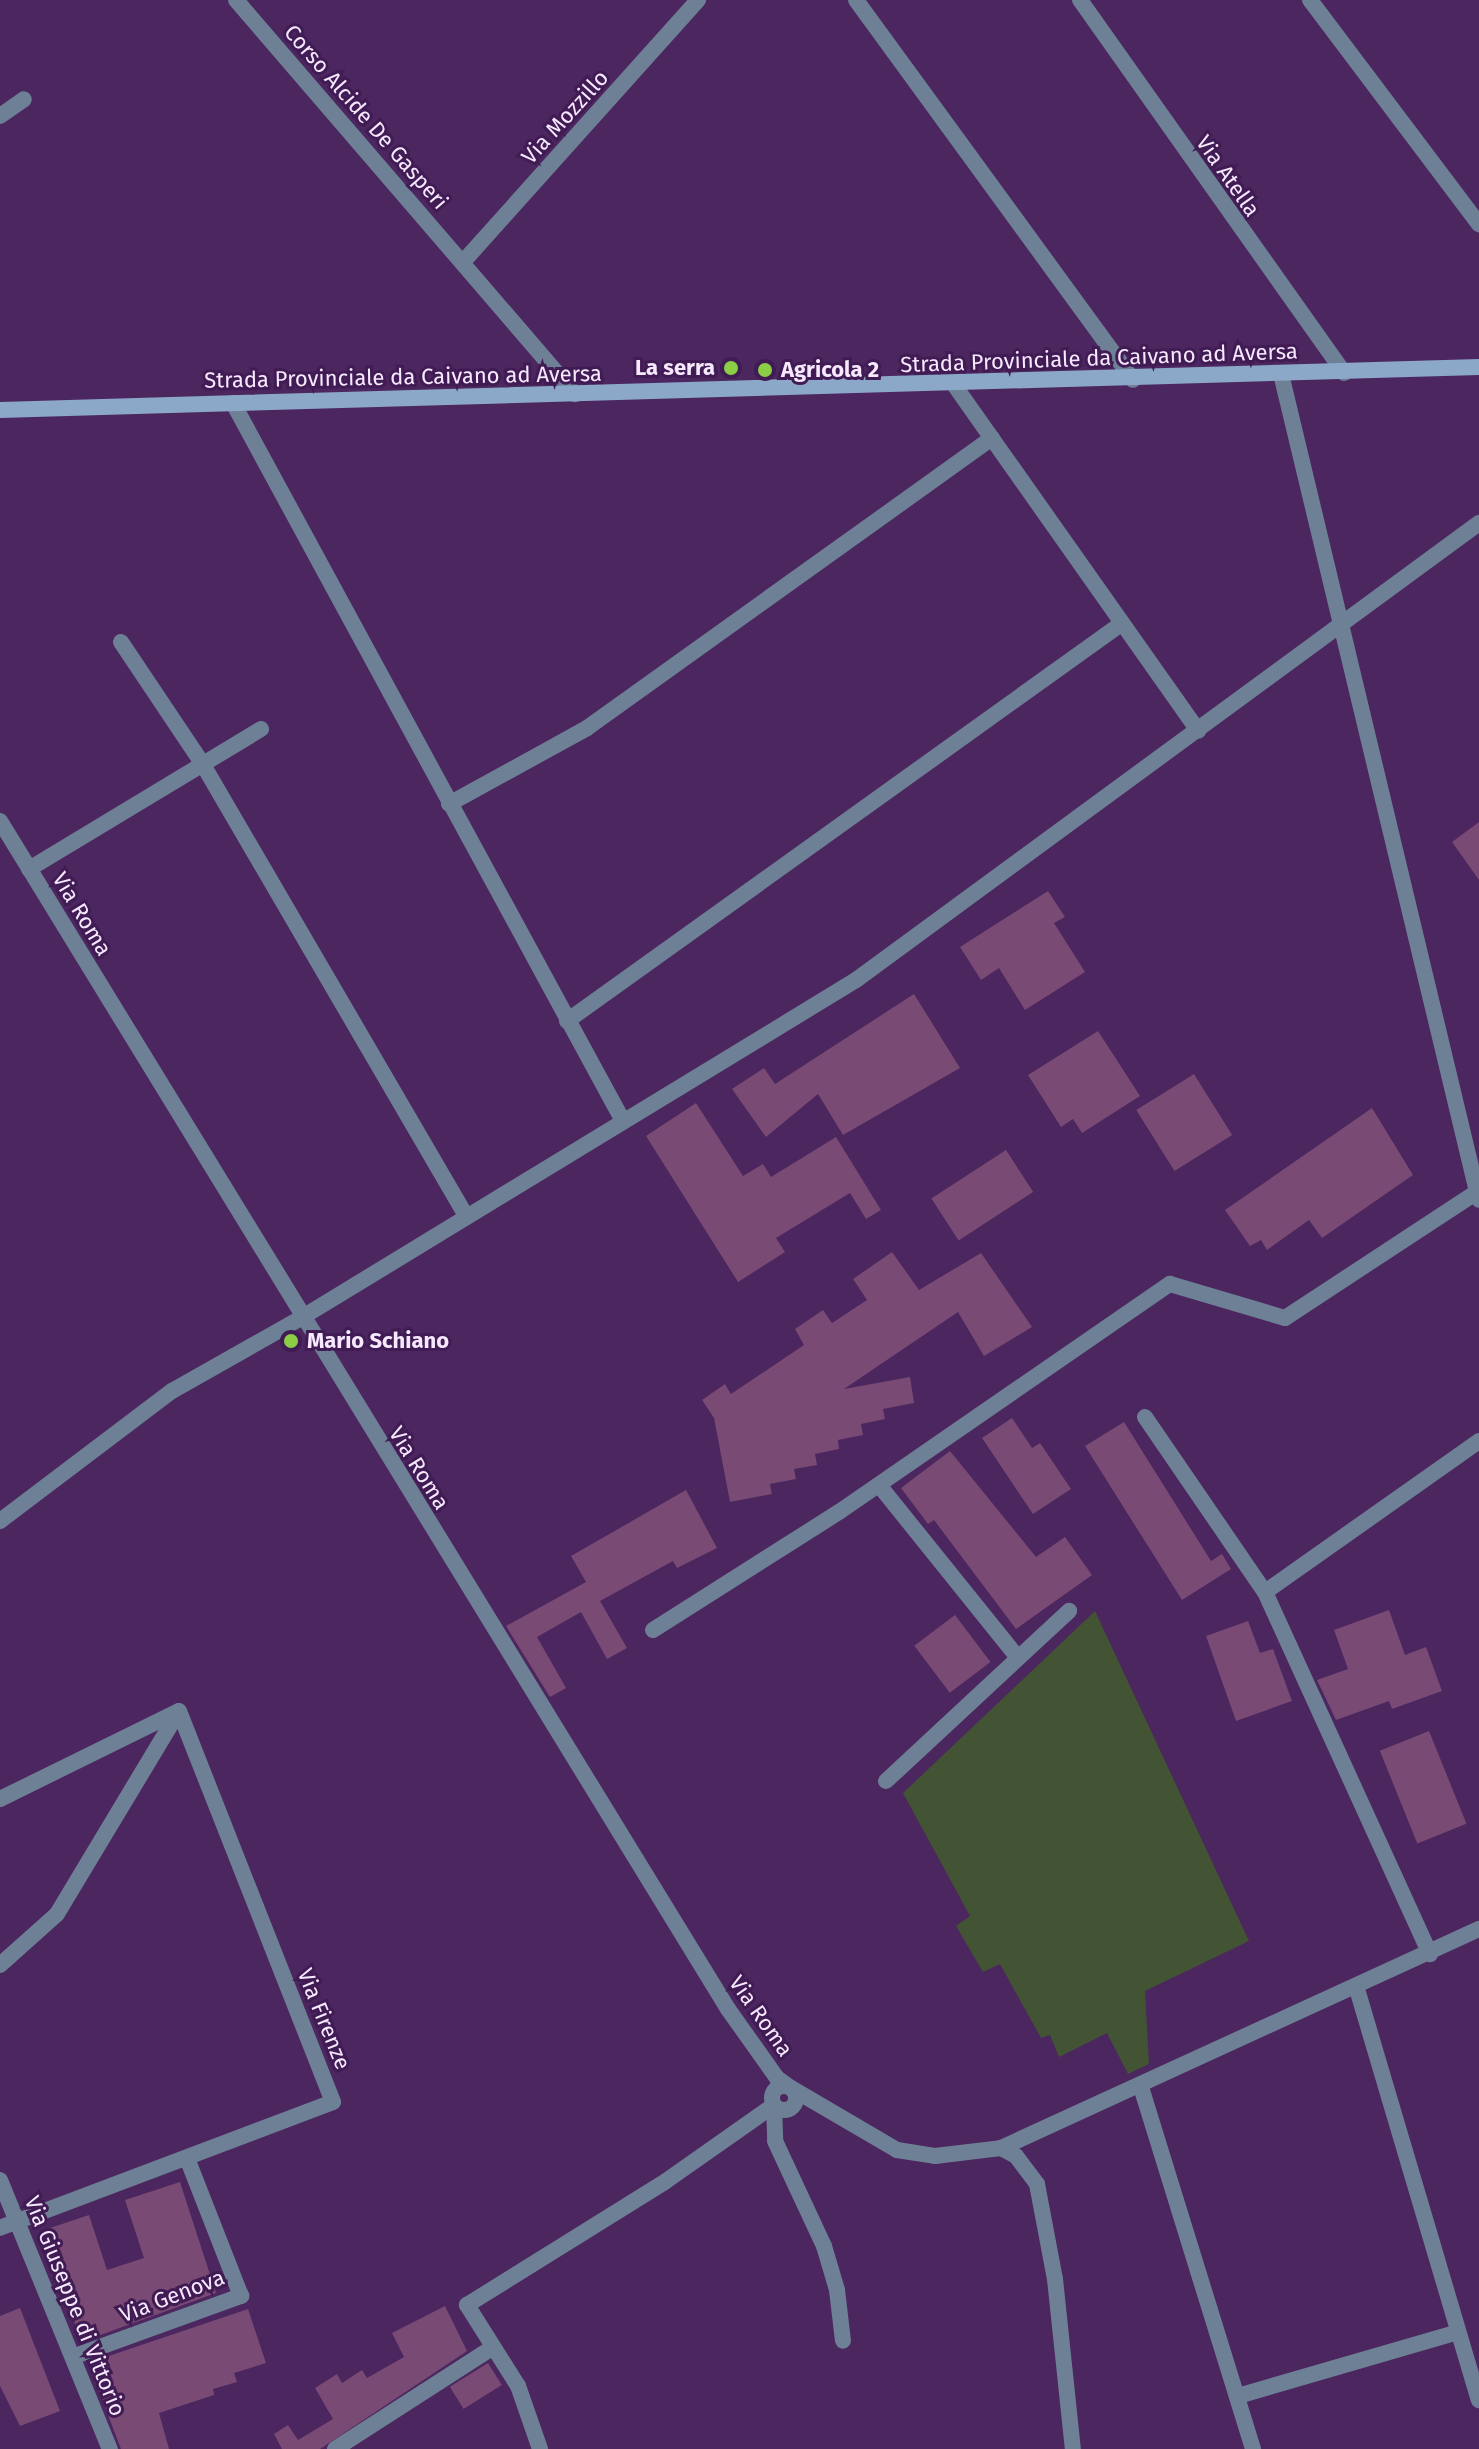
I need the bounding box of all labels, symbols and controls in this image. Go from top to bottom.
street label: Corso Alcide De Gasperi [279,19,453,215]
street label: Via Mozzillo [516,65,614,169]
street label: Via Atella [1190,130,1266,222]
street label: Strada Provinciale da Caivano ad Aversa [900,338,1298,378]
place label: La serra [635,355,715,381]
place label: Agricola 2 [781,357,879,383]
marker: La serra [722,359,740,377]
street label: Strada Provinciale da Caivano ad Aversa [204,360,602,394]
marker: Agricola 2 [756,361,774,379]
street label: Via Roma [47,867,117,961]
place label: Mario Schiano [307,1328,449,1354]
marker: Mario Schiano [282,1332,300,1350]
street label: Via Roma [383,1422,455,1514]
street label: Via Firenze [292,1965,356,2073]
street label: Via Roma [724,1970,798,2062]
street label: Via Giuseppe di Vittorio [19,2192,131,2420]
street label: Via Genova [116,2264,228,2328]

